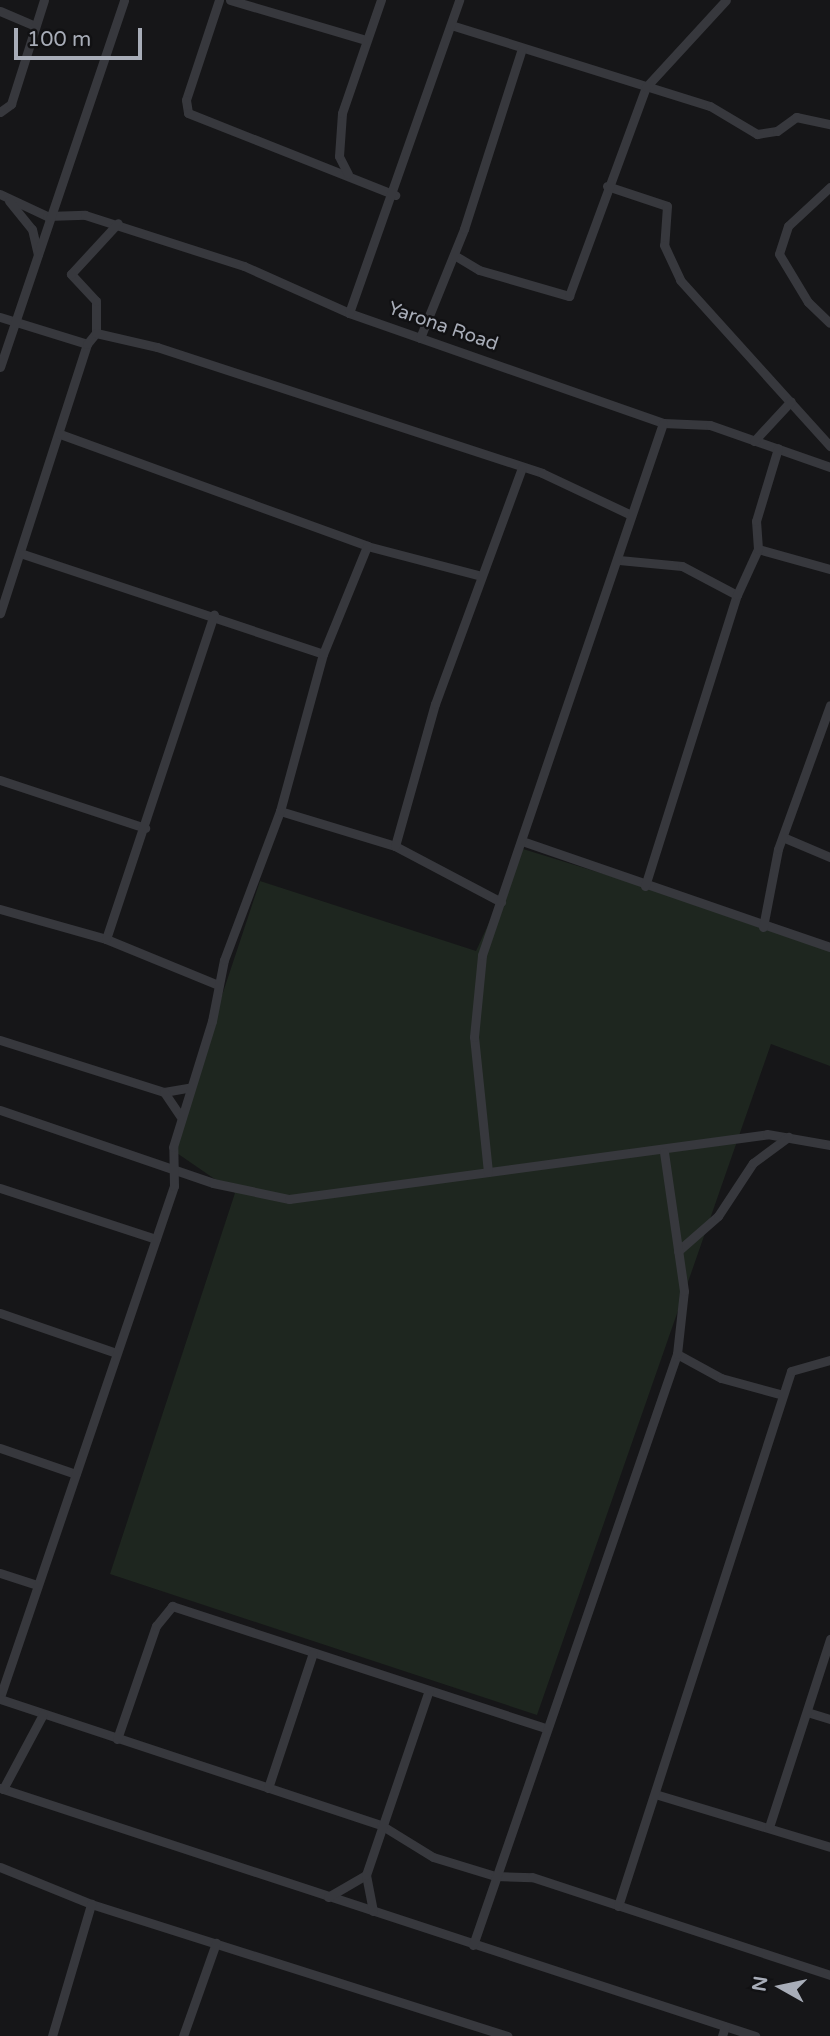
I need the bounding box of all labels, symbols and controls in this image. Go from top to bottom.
scale bar [18,14,145,58]
text: 100 m [27,27,91,52]
street label: Yarona Road [385,298,501,356]
north arrow [746,1952,816,2022]
text: N [748,1974,772,1993]

